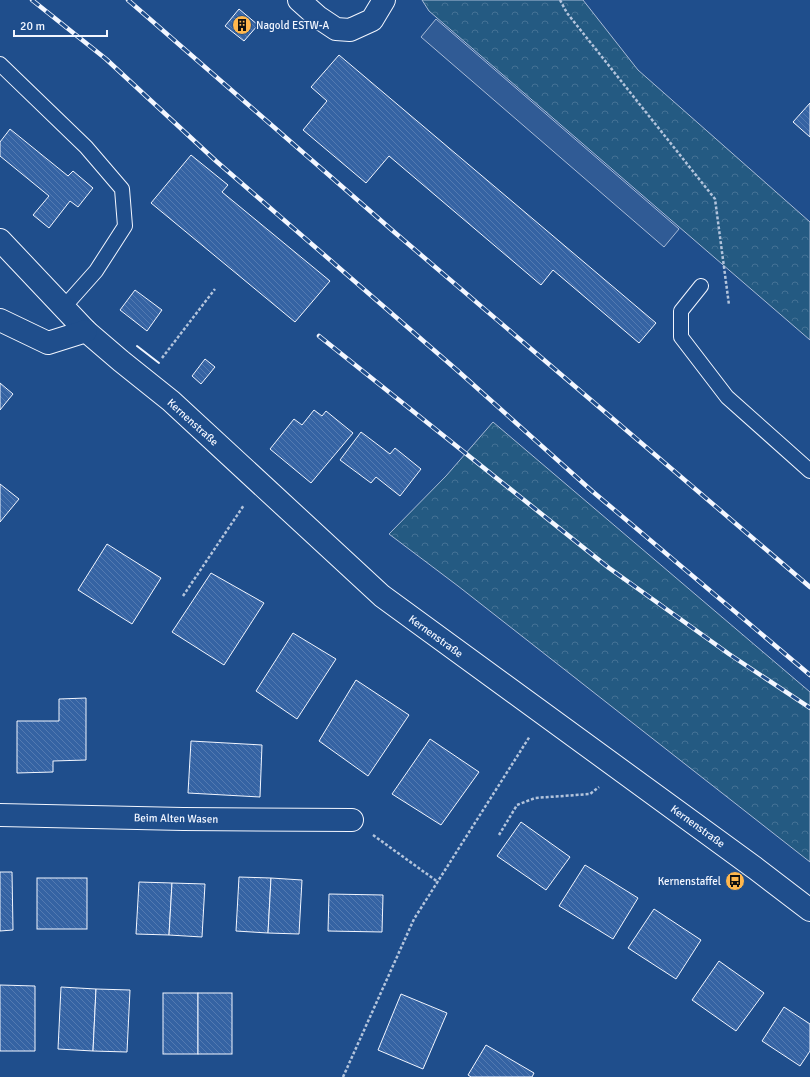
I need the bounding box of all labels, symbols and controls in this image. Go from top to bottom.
scale bar [14,12,107,38]
building icon: Nagold ESTW-A [231,14,253,36]
text: 20 m [20,19,45,34]
place label: Nagold ESTW-A [256,19,330,32]
street label: Kernenstraße [165,396,221,449]
street label: Kernenstraße [406,612,465,660]
street label: Kernenstraße [668,802,727,850]
street label: Beim Alten Wasen [134,811,218,826]
bus stop icon: Kernenstaffel [724,870,746,892]
place label: Kernenstaffel [658,875,721,888]

